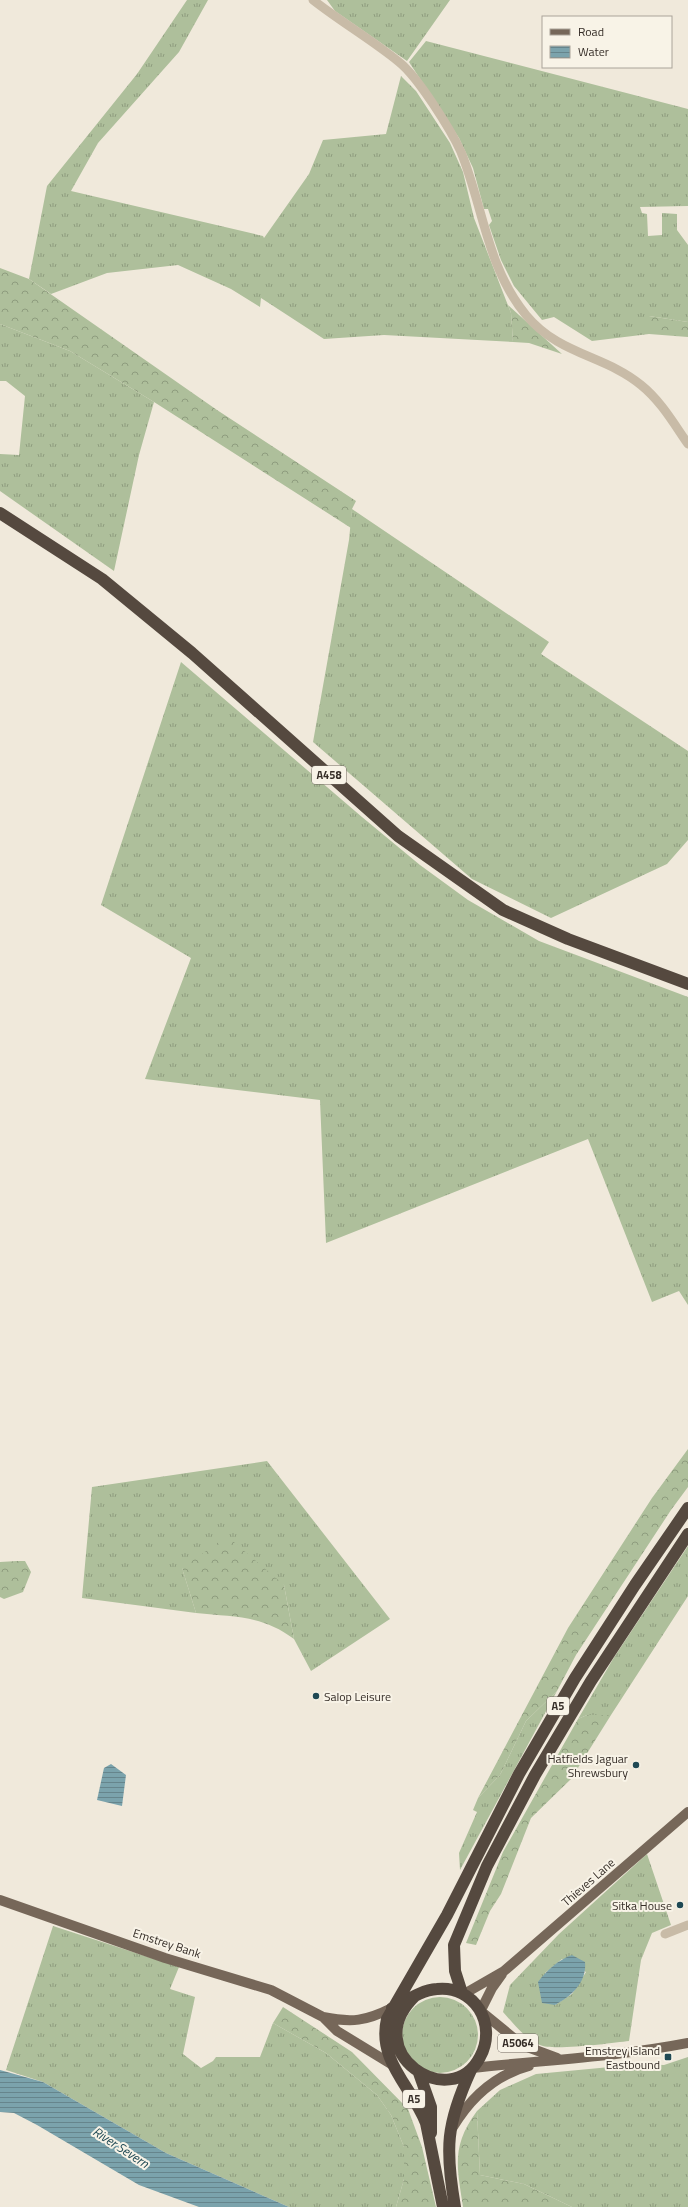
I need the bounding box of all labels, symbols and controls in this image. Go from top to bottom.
legend [542,16,672,68]
text: Road [578,22,604,41]
text: Water [578,42,609,61]
road number: A458 [312,766,346,784]
place label: Salop Leisure [324,1687,391,1706]
marker: Salop Leisure [311,1691,321,1701]
road number: A5 [547,1697,569,1715]
place label: Hatfields Jaguar Shrewsbury [547,1749,628,1782]
marker: Hatfields Jaguar Shrewsbury [631,1760,641,1770]
street label: Thieves Lane [557,1853,619,1911]
place label: Sitka House [612,1896,672,1915]
marker: Sitka House [675,1900,685,1910]
street label: Emstrey Bank [131,1923,204,1963]
road number: A5064 [498,2034,538,2052]
place label: Emstrey Island Eastbound [585,2041,660,2074]
marker: Emstrey Island Eastbound [663,2052,673,2062]
road number: A5 [403,2090,425,2108]
water label: River Severn [89,2121,153,2173]

